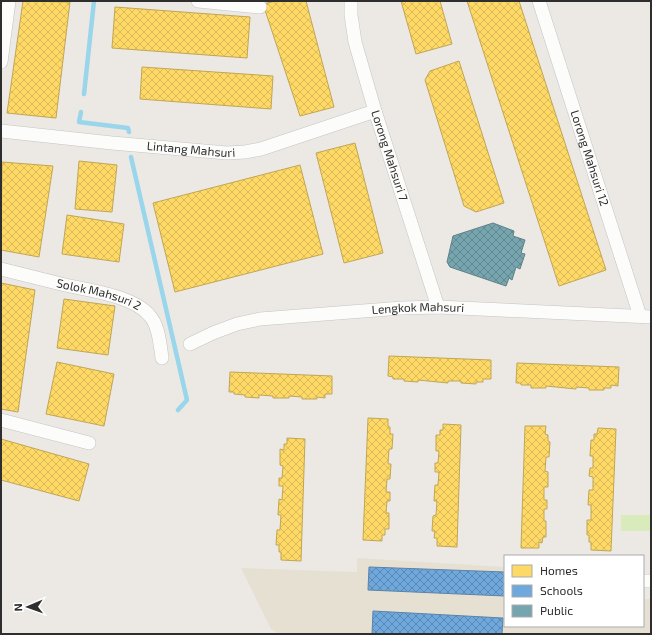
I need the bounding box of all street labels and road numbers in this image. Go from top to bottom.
street label: Lorong Mahsuri 7 [369,108,411,202]
street label: Lorong Mahsuri 12 [568,108,612,208]
street label: Lintang Mahsuri [146,138,236,159]
street label: Solok Mahsuri 2 [55,275,144,312]
street label: Lengkok Mahsuri [371,299,465,316]

